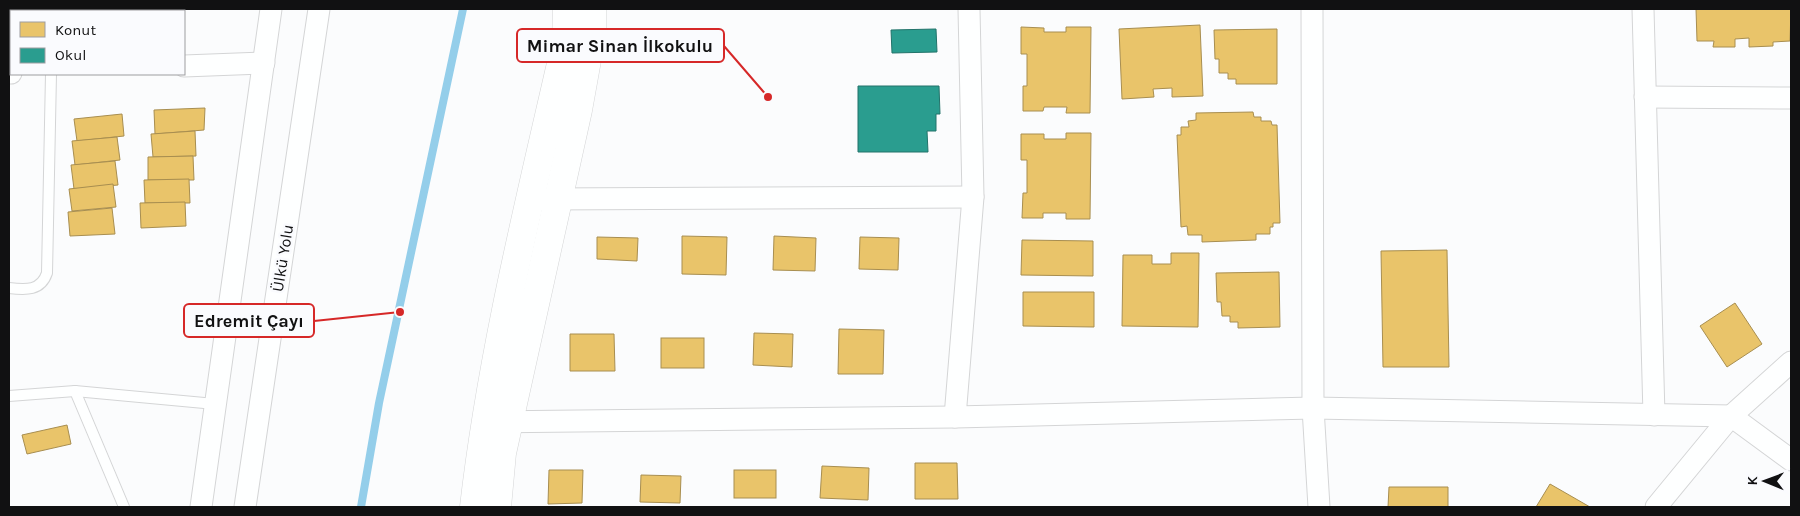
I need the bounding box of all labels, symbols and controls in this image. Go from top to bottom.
legend [10,10,185,75]
text: Konut [55,21,96,39]
callout: Mimar Sinan İlkokulu [517,29,724,62]
text: Mimar Sinan İlkokulu [527,35,713,57]
text: Okul [55,46,86,64]
street label: Ülkü Yolu [268,223,297,293]
callout: Edremit Çayı [184,304,314,337]
text: Edremit Çayı [194,310,304,332]
north arrow [1740,456,1790,506]
text: K [1744,475,1761,486]

